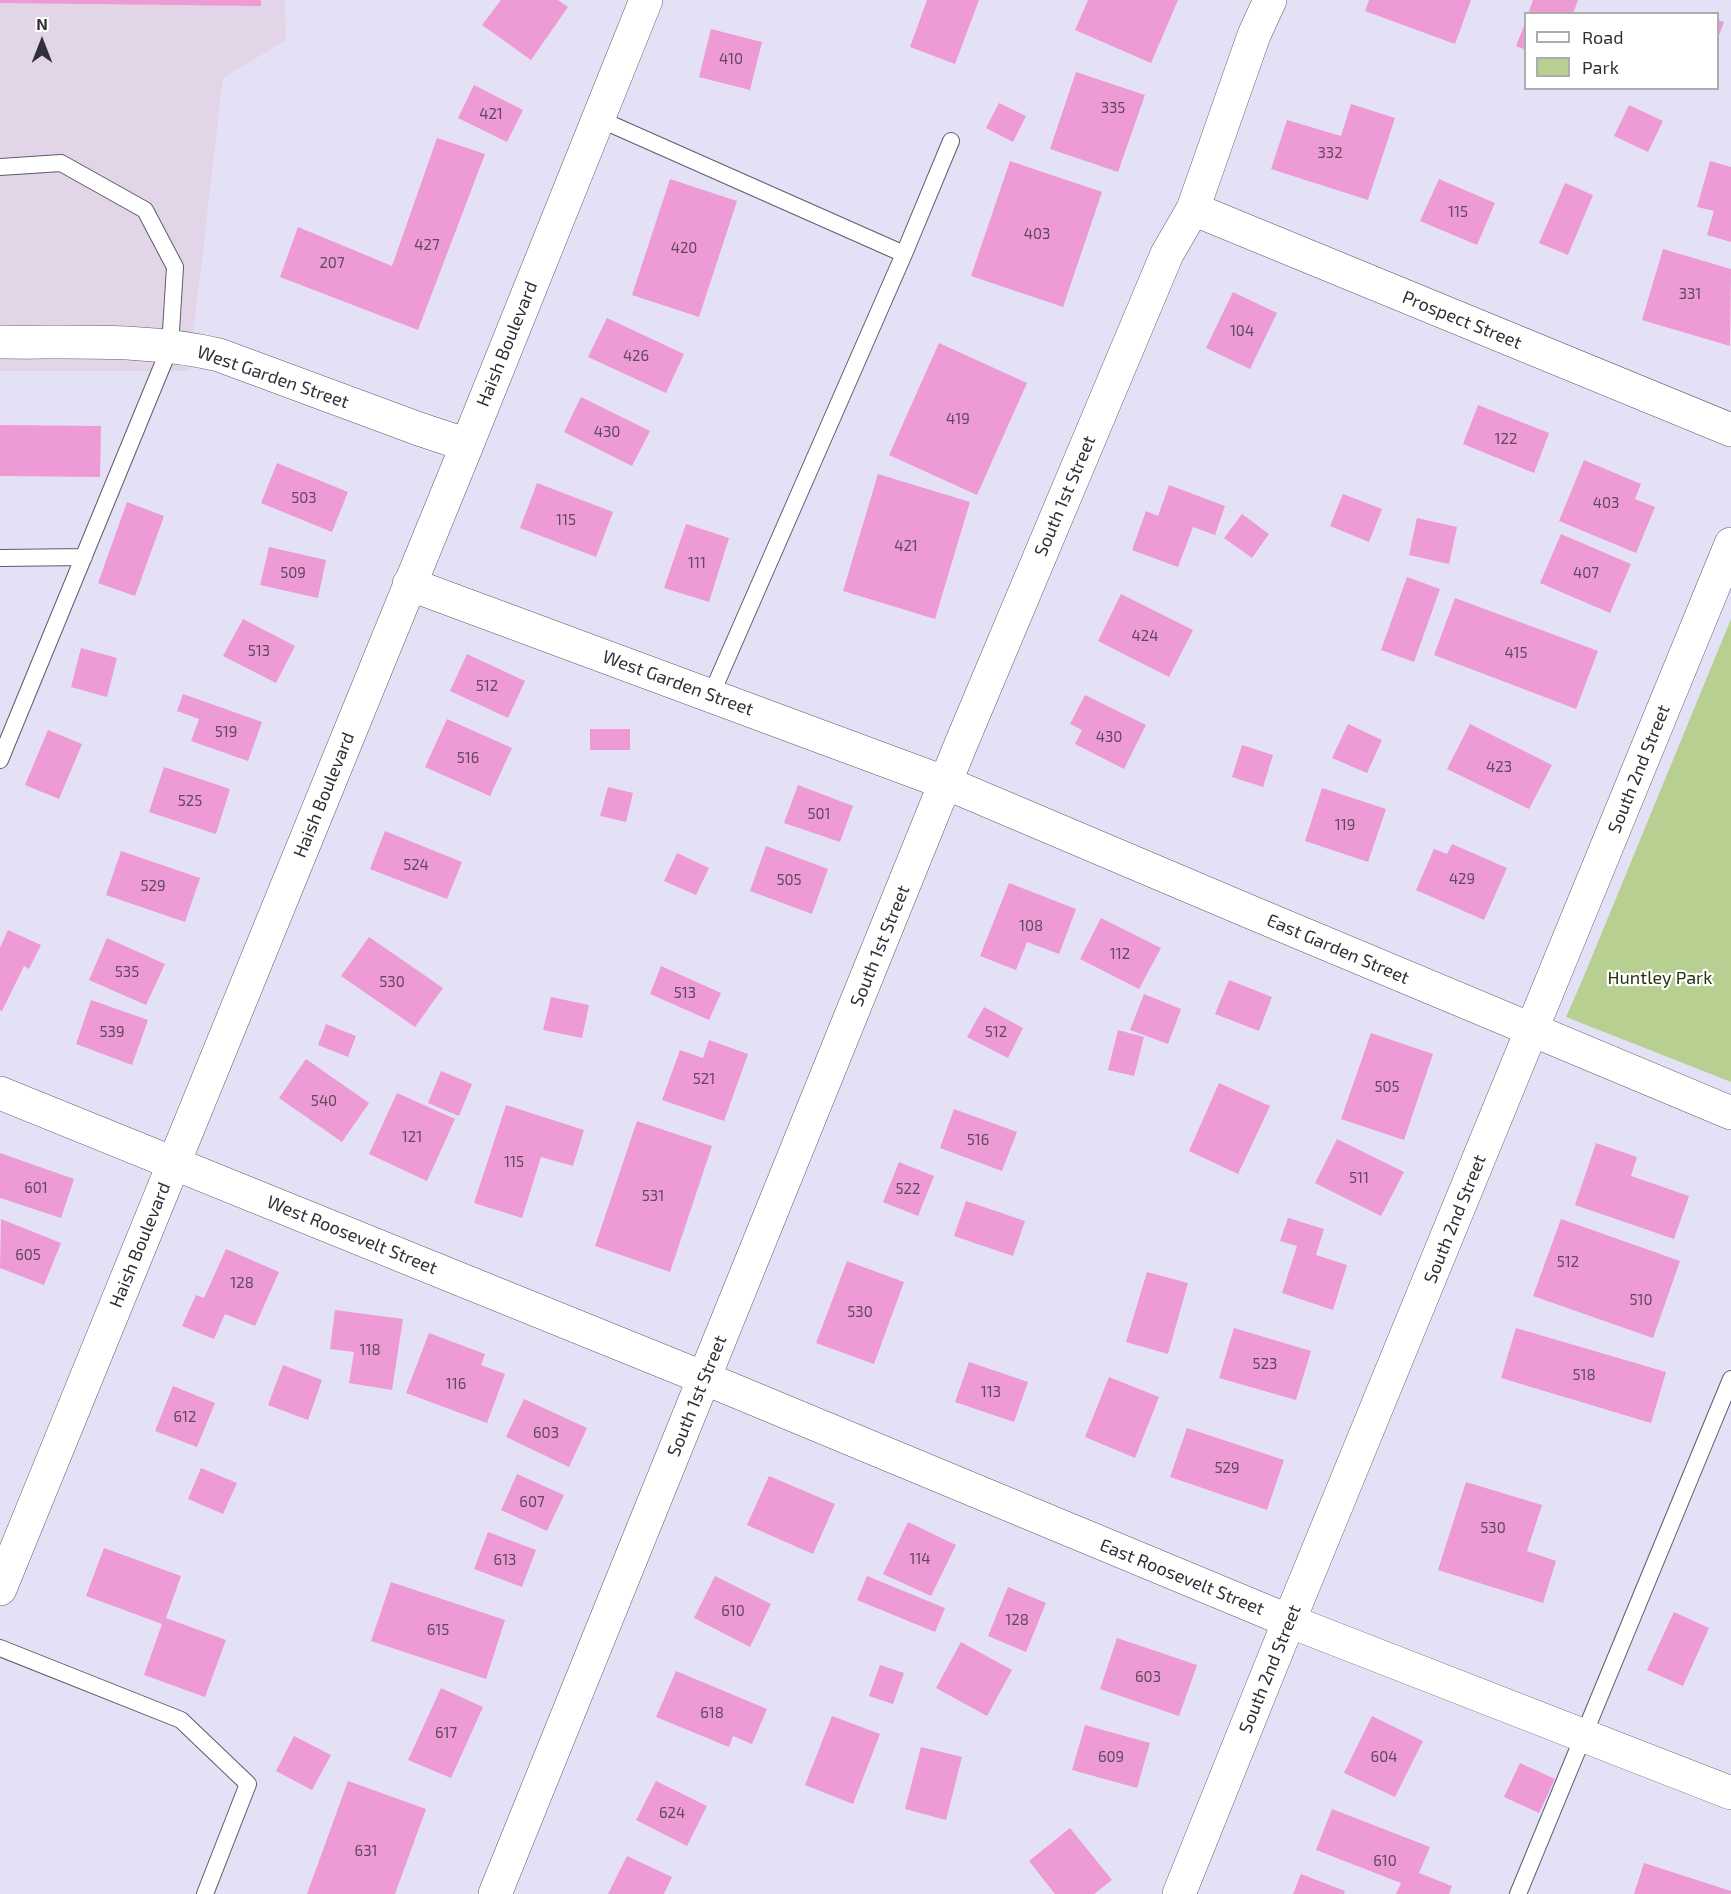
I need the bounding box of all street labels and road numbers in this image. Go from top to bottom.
street label: Haish Boulevard [472,278,542,410]
street label: Prospect Street [1399,286,1525,354]
street label: West Garden Street [194,341,352,413]
street label: South 1st Street [1030,432,1100,560]
street label: West Garden Street [600,646,756,720]
street label: South 2nd Street [1603,702,1675,836]
street label: Haish Boulevard [289,729,359,861]
street label: South 1st Street [846,882,914,1010]
street label: East Garden Street [1264,909,1412,989]
street label: South 2nd Street [1419,1152,1491,1286]
street label: Haish Boulevard [105,1179,175,1311]
street label: West Roosevelt Street [264,1191,440,1279]
street label: South 1st Street [663,1332,731,1460]
street label: East Roosevelt Street [1097,1534,1267,1620]
street label: South 2nd Street [1234,1602,1306,1736]

